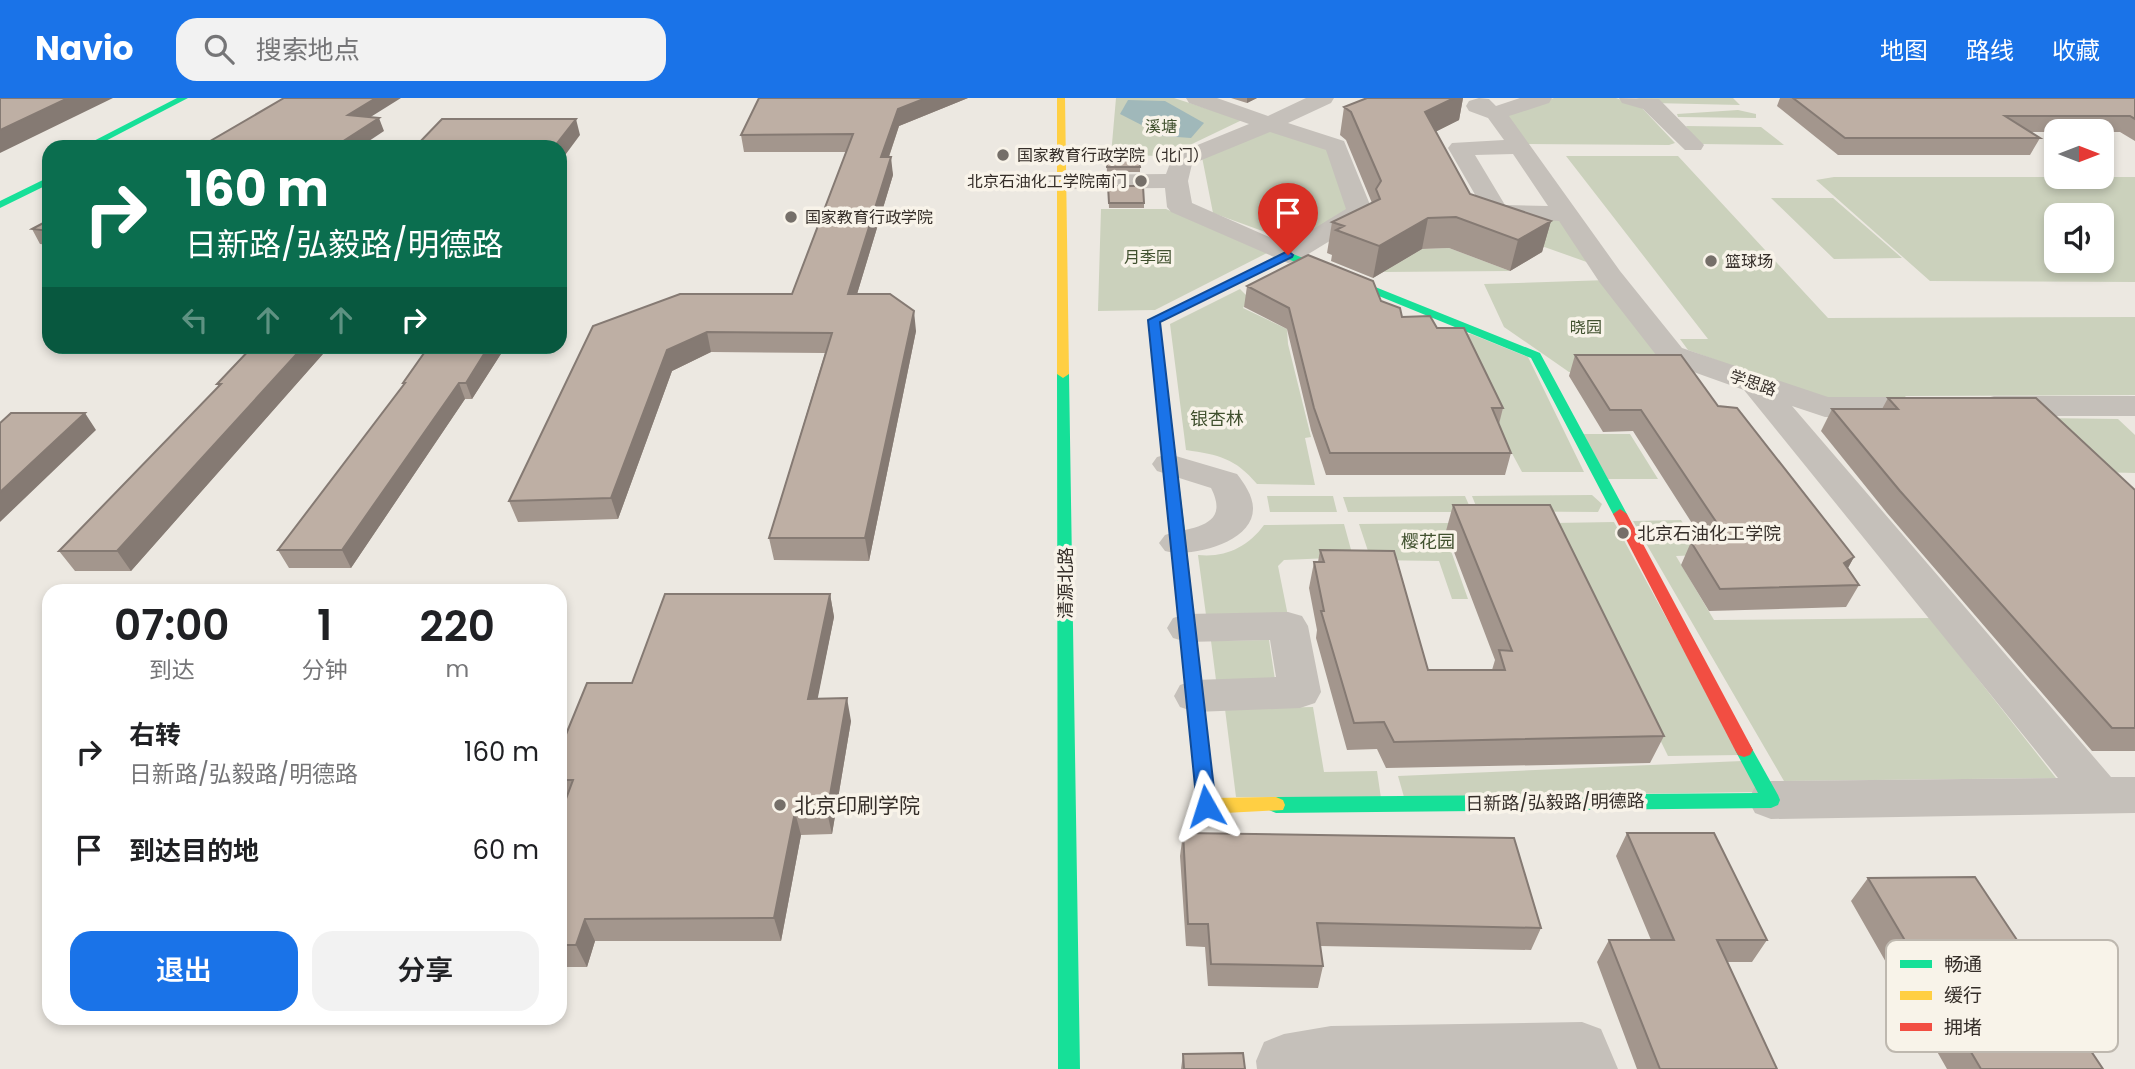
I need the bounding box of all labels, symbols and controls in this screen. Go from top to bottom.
search box [176,18,666,81]
text: Navio [35,25,134,72]
icon: search [200,30,238,68]
text: 搜索地点 [256,32,360,68]
text: 地图 [1880,34,1928,67]
text: 路线 [1966,34,2014,67]
text: 收藏 [2052,34,2100,67]
park label: 溪塘 [1145,115,1177,138]
north arrow [2044,119,2114,189]
map controls [2044,119,2114,273]
place label: 国家教育行政学院（北门） [1017,144,1209,167]
marker: 国家教育行政学院（北门） [995,147,1011,163]
text: 160 m [185,155,329,223]
icon: right [70,168,161,259]
place label: 北京石油化工学院南门 [967,170,1127,193]
marker: 北京石油化工学院南门 [1133,173,1149,189]
pin [1258,183,1318,255]
icon: arrive [1269,194,1307,232]
button: sound [2044,203,2114,273]
place label: 国家教育行政学院 [805,206,933,229]
marker: 国家教育行政学院 [783,209,799,225]
text: 日新路/弘毅路/明德路 [185,222,503,267]
park label: 月季园 [1124,246,1172,269]
place label: 篮球场 [1725,250,1773,273]
marker: 篮球场 [1703,253,1719,269]
icon: left [176,301,214,339]
icon: ahead [249,301,287,339]
icon: ahead [322,301,360,339]
icon: right [395,301,433,339]
park label: 晓园 [1570,316,1602,339]
street label: 学思路 [1727,364,1779,402]
park label: 银杏林 [1190,406,1244,431]
place label: 北京石油化工学院 [1637,521,1781,546]
marker: 北京石油化工学院 [1615,525,1631,541]
park label: 樱花园 [1401,529,1455,554]
street label: 清源北路 [1053,547,1078,619]
text: 07:00 [114,596,230,655]
text: 1 [317,596,332,655]
text: 220 [420,597,495,656]
text: m [445,653,469,685]
text: 到达 [149,654,195,686]
text: 分钟 [302,654,348,686]
text: 右转 [129,717,181,753]
icon: right [70,733,108,771]
text: 160 m [464,734,539,770]
text: 日新路/弘毅路/明德路 [129,758,358,790]
position arrow [1169,769,1243,843]
street label: 日新路/弘毅路/明德路 [1465,788,1645,816]
place label: 北京印刷学院 [794,791,920,820]
marker: 北京印刷学院 [772,797,788,813]
icon: arrive [70,831,108,869]
text: 60 m [472,832,539,868]
text: 到达目的地 [129,833,259,869]
button: 退出 [70,931,298,1011]
button: 分享 [312,931,539,1011]
legend [1886,940,2118,1052]
text: 畅通 [1944,951,1982,978]
text: 缓行 [1944,982,1982,1009]
text: 拥堵 [1944,1014,1982,1041]

